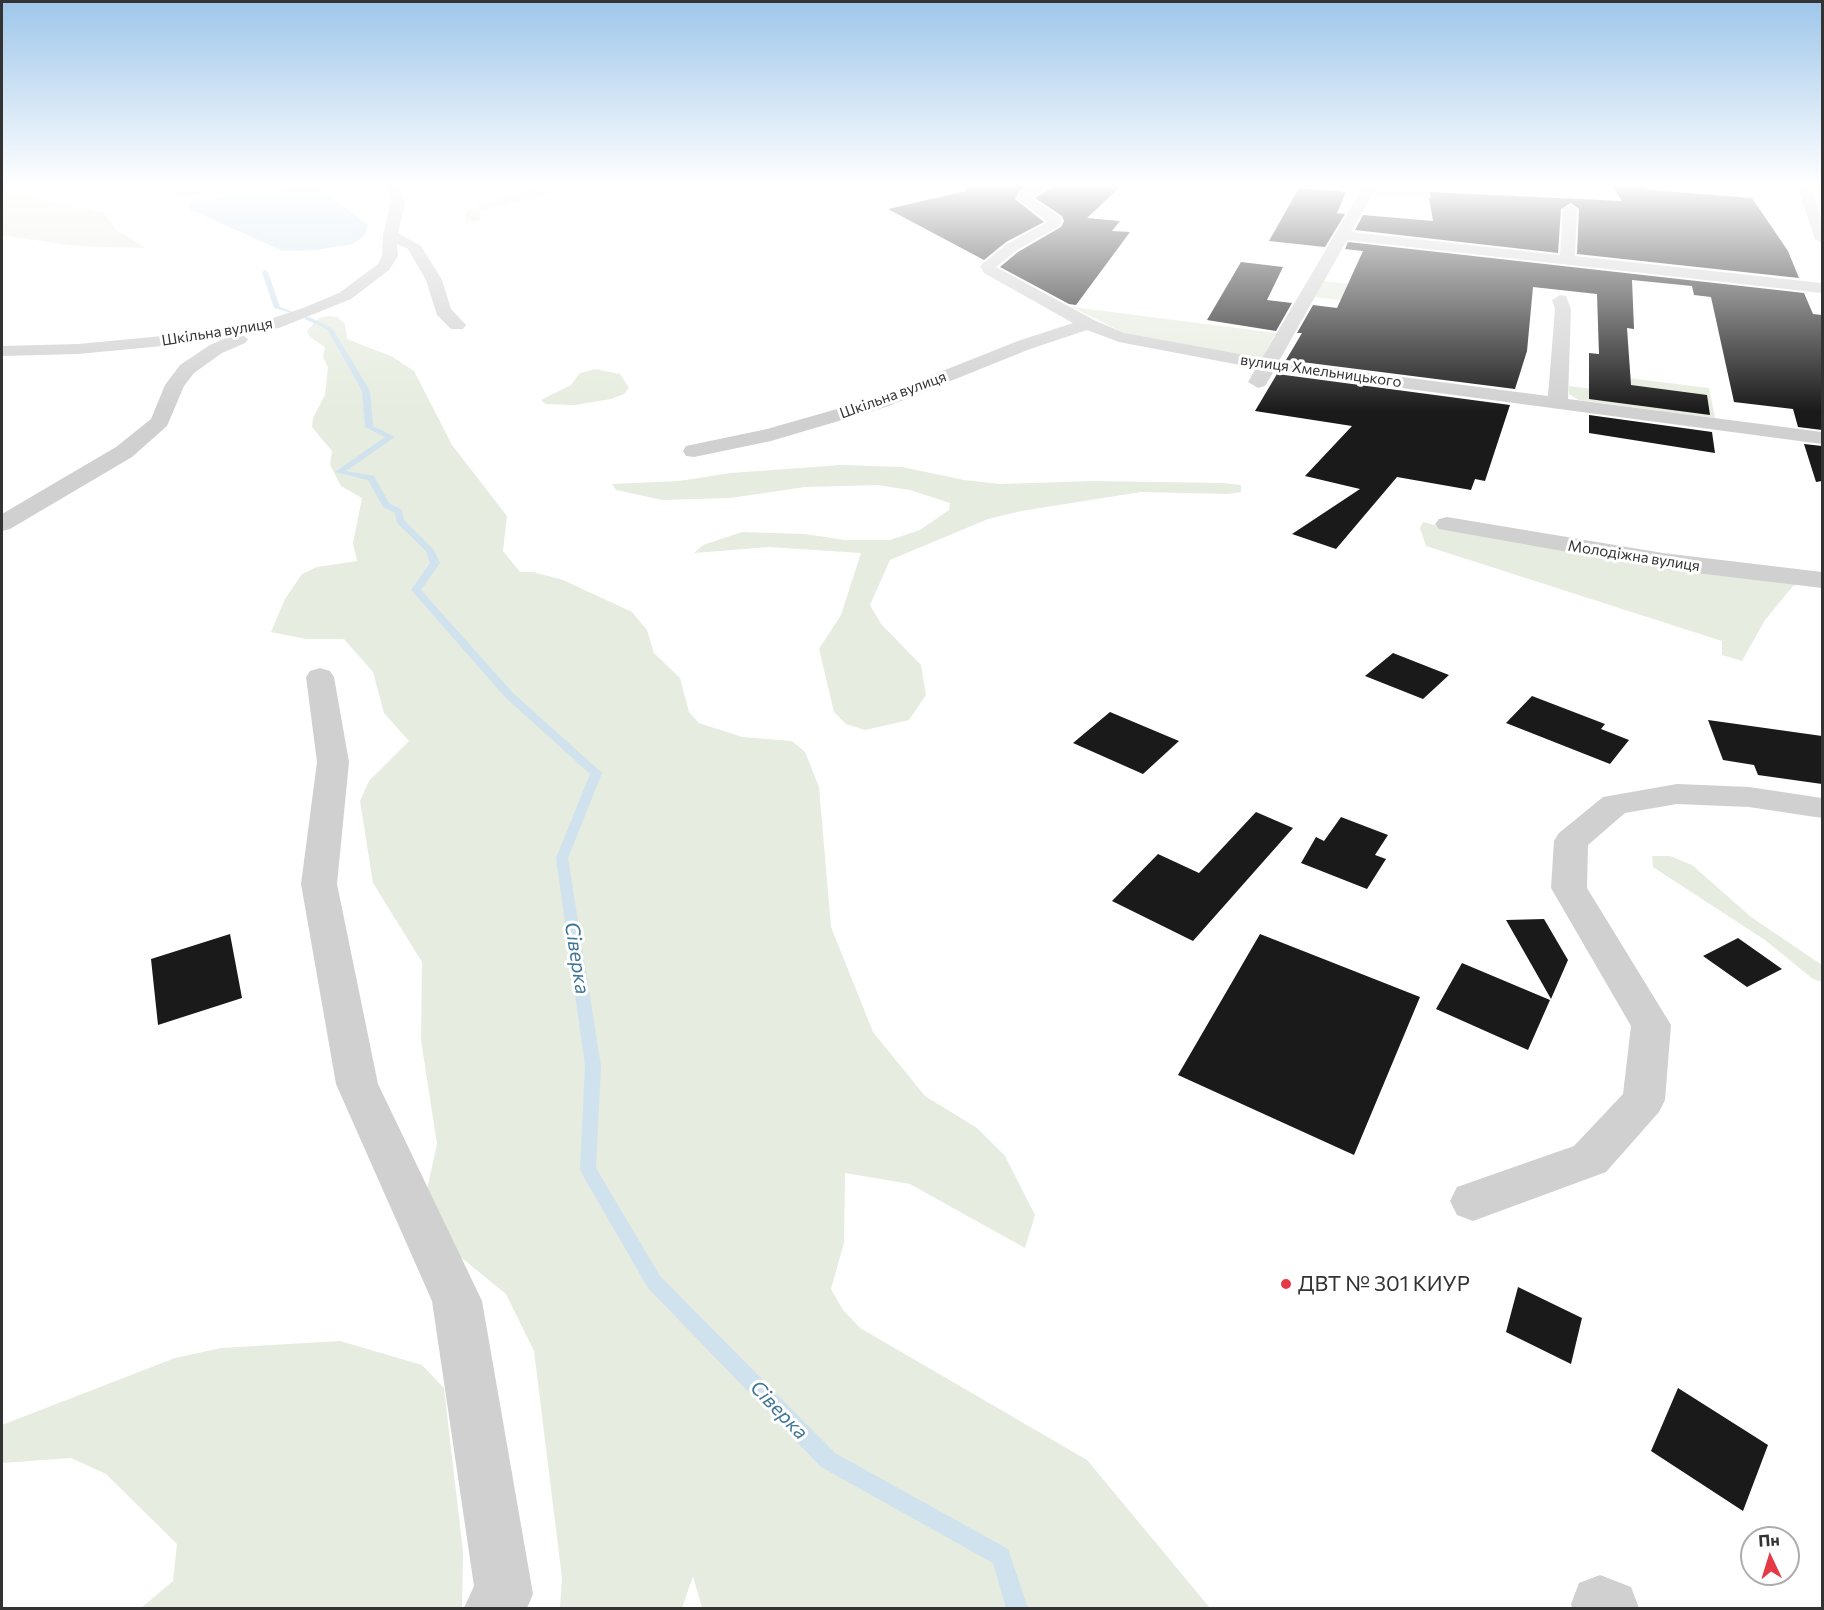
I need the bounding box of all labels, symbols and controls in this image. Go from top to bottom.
street label: Шкільна вулиця [160,314,274,350]
street label: вулиця Хмельницького [1239,351,1403,391]
street label: Шкільна вулиця [837,367,949,423]
street label: Молодіжна вулиця [1567,537,1701,575]
water label: Сіверка [559,920,595,996]
place label: ДВТ № 301 КИУР [1298,1271,1470,1297]
marker: ДВТ № 301 КИУР [1279,1277,1293,1291]
water label: Сіверка [745,1376,813,1444]
north arrow [1740,1526,1800,1586]
text: Пн [1758,1529,1780,1550]

